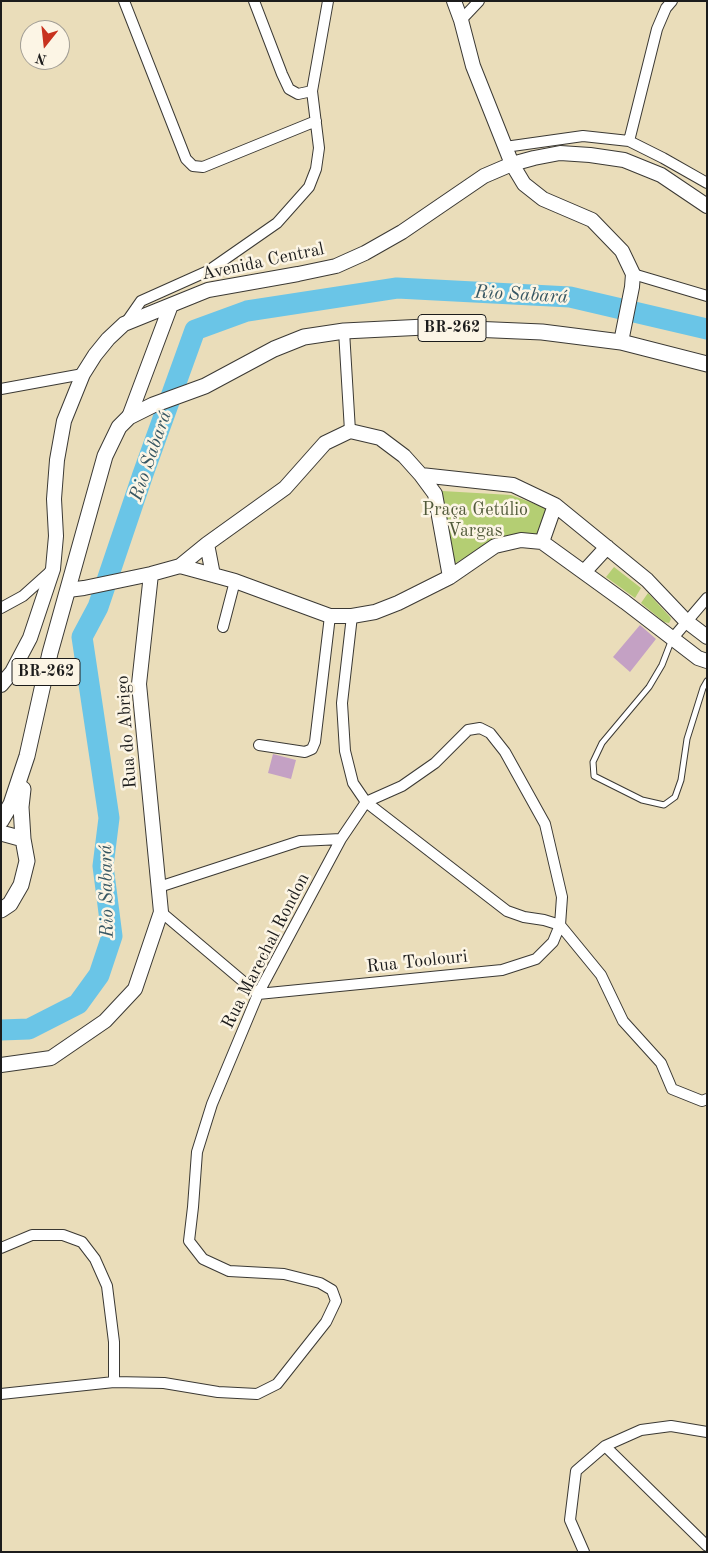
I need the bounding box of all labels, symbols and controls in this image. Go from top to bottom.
north arrow [20,20,70,70]
text: N [34,50,48,67]
street label: Avenida Central [200,238,326,286]
water label: Rio Sabará [474,281,568,309]
road number: BR-262 [418,314,486,342]
water label: Rio Sabará [125,408,177,504]
park label: Praça Getúlio Vargas [422,499,528,542]
road number: BR-262 [12,659,80,686]
street label: Rua do Abrigo [112,675,142,789]
water label: Rio Sabará [95,844,119,938]
street label: Rua Marechal Rondon [217,869,315,1033]
street label: Rua Toolouri [365,946,469,978]

